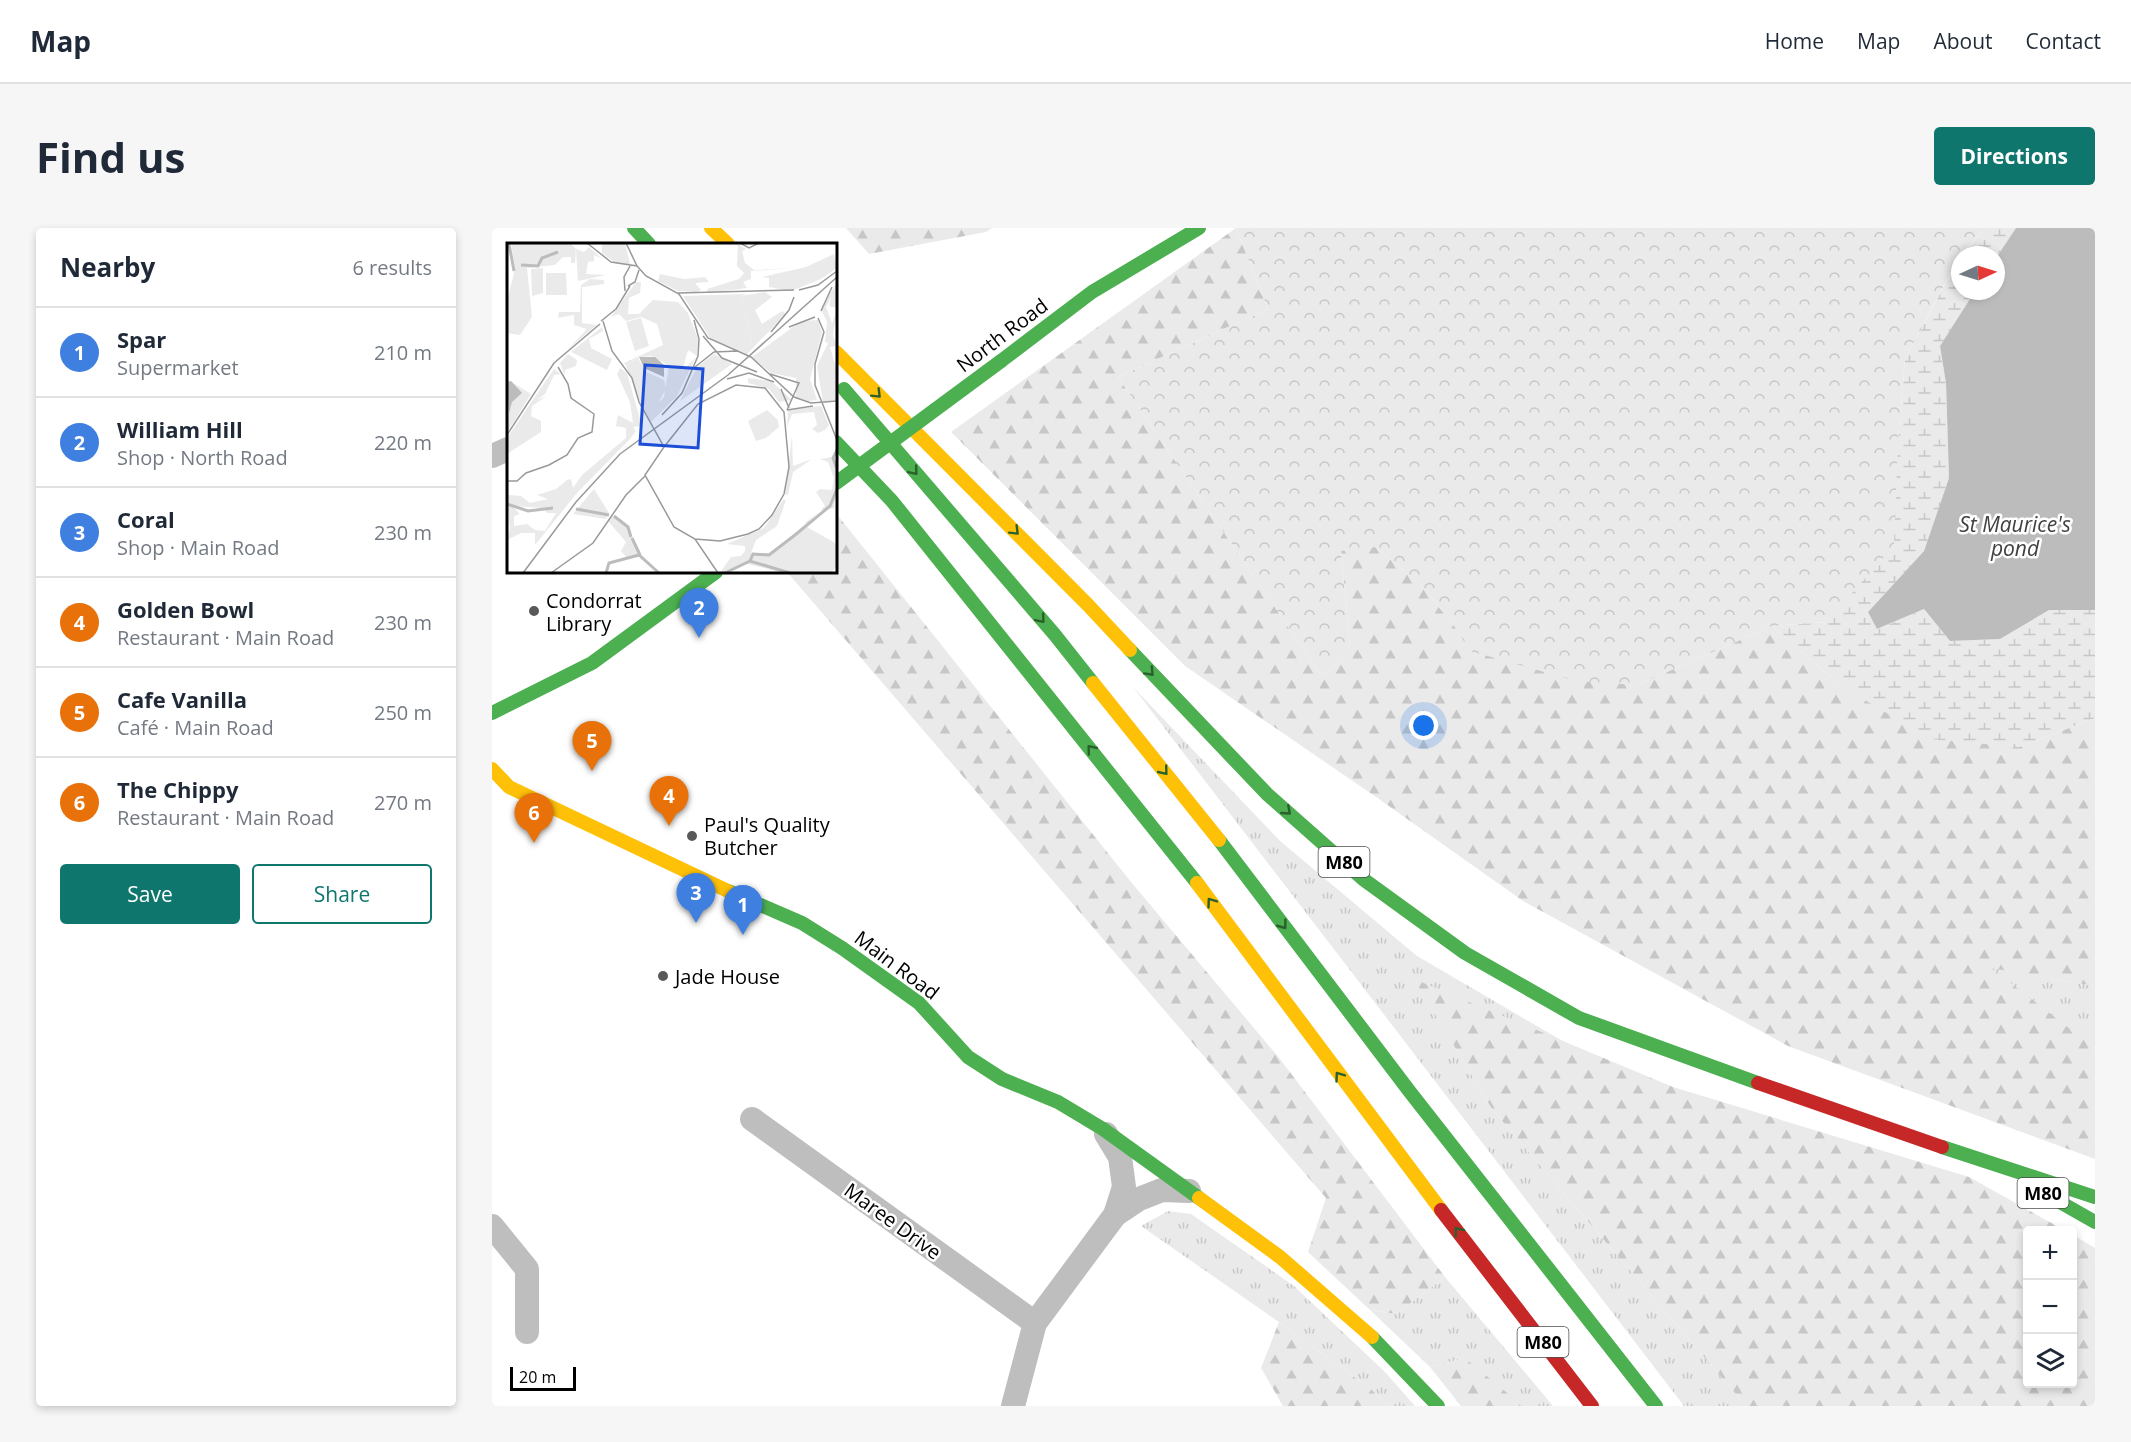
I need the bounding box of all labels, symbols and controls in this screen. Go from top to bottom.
text: Map [30,22,91,60]
text: Home [1765,27,1824,55]
text: Map [1857,27,1900,55]
text: About [1933,27,1993,55]
text: Contact [2026,27,2101,55]
button: Directions [1934,127,2095,185]
text: Find us [36,128,185,185]
inset map [507,243,837,573]
north arrow [1951,246,2005,300]
text: Nearby [60,249,155,285]
text: 6 results [352,254,432,281]
street label: North Road [951,292,1053,378]
text: Spar [117,324,166,354]
text: 1 [74,339,85,366]
text: 210 m [374,339,432,366]
text: Supermarket [117,354,239,381]
one-way arrow [869,386,880,397]
text: William Hill [117,414,243,444]
text: 2 [74,429,85,456]
text: 220 m [374,429,432,456]
text: Shop · North Road [117,444,288,471]
one-way arrow [907,464,918,475]
text: Coral [117,504,175,534]
water label: St Maurice's pond [1959,510,2071,562]
text: 3 [74,519,85,546]
text: 230 m [374,519,432,546]
one-way arrow [1007,524,1018,535]
text: Shop · Main Road [117,534,279,561]
place label: Condorrat Library [546,587,642,637]
pin: 2 [680,588,718,638]
text: Golden Bowl [117,594,254,624]
marker: Condorrat Library [527,604,541,618]
text: 4 [74,609,85,636]
text: 230 m [374,609,432,636]
one-way arrow [1034,612,1045,623]
text: Restaurant · Main Road [117,624,334,651]
one-way arrow [1143,665,1154,675]
text: Cafe Vanilla [117,684,247,714]
text: 5 [74,699,85,726]
text: 250 m [374,699,432,726]
your location [1409,711,1438,740]
text: Café · Main Road [117,714,274,741]
pin: 5 [572,722,612,771]
one-way arrow [1087,745,1098,756]
one-way arrow [1156,764,1167,775]
text: The Chippy [117,774,238,804]
pin: 4 [650,776,688,826]
text: 6 [74,789,85,816]
text: 270 m [374,789,432,816]
pin: 6 [514,794,554,843]
text: Restaurant · Main Road [117,804,334,831]
one-way arrow [1280,804,1290,815]
place label: Paul's Quality Butcher [704,811,831,861]
marker: Paul's Quality Butcher [685,829,699,843]
road number: M80 [1318,847,1370,877]
button: Save [60,864,240,924]
button: Share [252,864,432,924]
pin: 3 [676,874,716,923]
pin: 1 [724,886,762,935]
one-way arrow [1208,898,1219,909]
one-way arrow [1276,918,1287,929]
street label: Main Road [849,924,945,1006]
place label: Jade House [673,963,780,990]
marker: Jade House [656,969,670,983]
one-way arrow [1336,1072,1347,1083]
street label: Maree Drive [839,1177,947,1265]
road number: M80 [2018,1178,2068,1208]
map controls [2023,1226,2077,1388]
button: + [2023,1226,2077,1280]
one-way arrow [1454,1227,1465,1238]
button: − [2023,1280,2077,1334]
road number: M80 [1518,1327,1568,1357]
button: layers [2023,1334,2077,1388]
scale bar [510,1364,576,1392]
text: 20 m [519,1366,556,1388]

